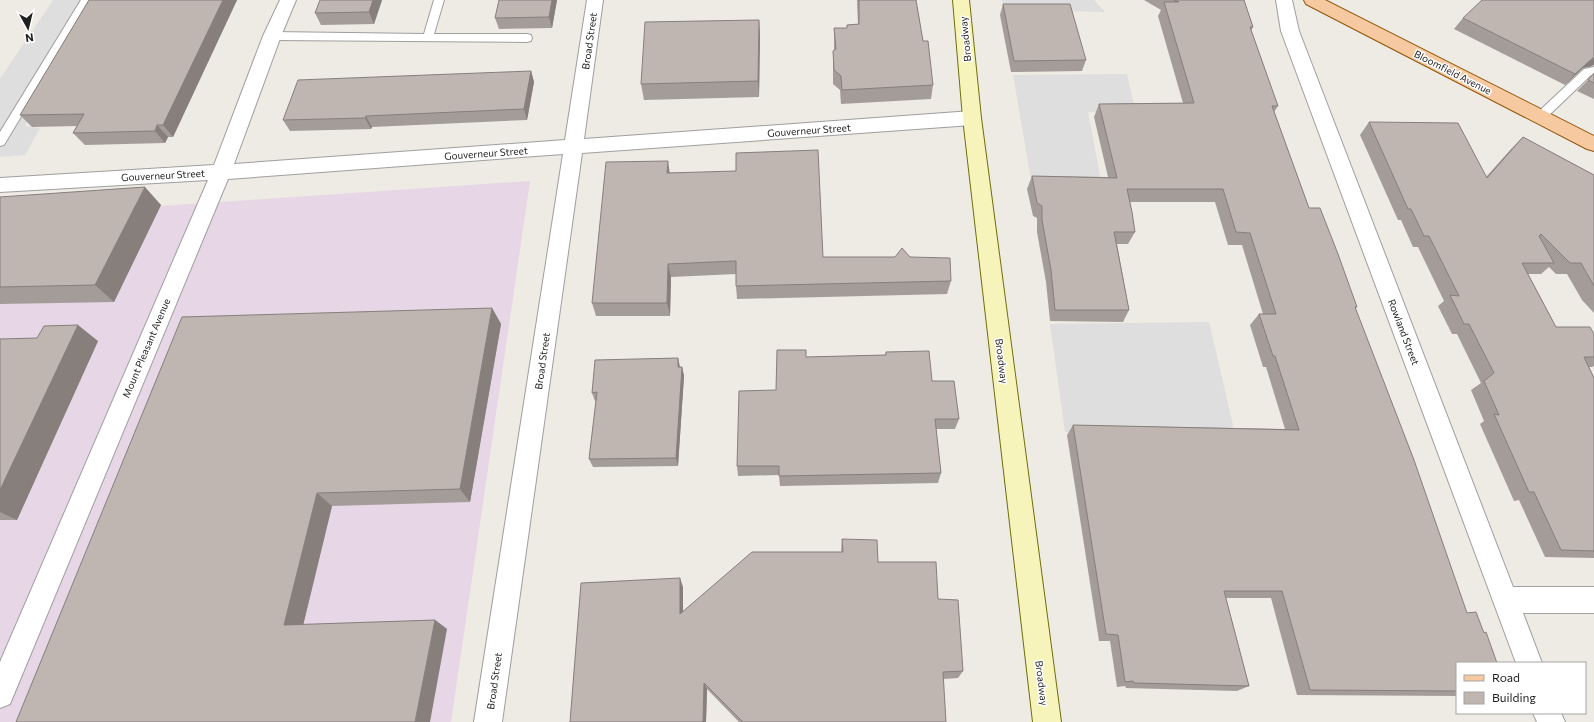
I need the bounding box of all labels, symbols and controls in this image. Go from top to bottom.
north arrow [8,8,48,48]
street label: Broad Street [579,12,599,70]
street label: Broadway [957,16,973,62]
text: N [24,31,34,45]
street label: Bloomfield Avenue [1412,47,1494,97]
street label: Gouverneur Street [767,121,851,139]
street label: Gouverneur Street [444,144,528,162]
street label: Gouverneur Street [121,167,205,183]
street label: Mount Pleasant Avenue [120,296,172,400]
street label: Rowland Street [1386,297,1422,367]
street label: Broad Street [532,332,552,390]
street label: Broadway [993,338,1011,384]
street label: Broad Street [484,652,504,710]
street label: Broadway [1033,660,1051,706]
legend [1456,662,1586,714]
text: Road [1492,670,1520,684]
text: Building [1492,690,1536,704]

